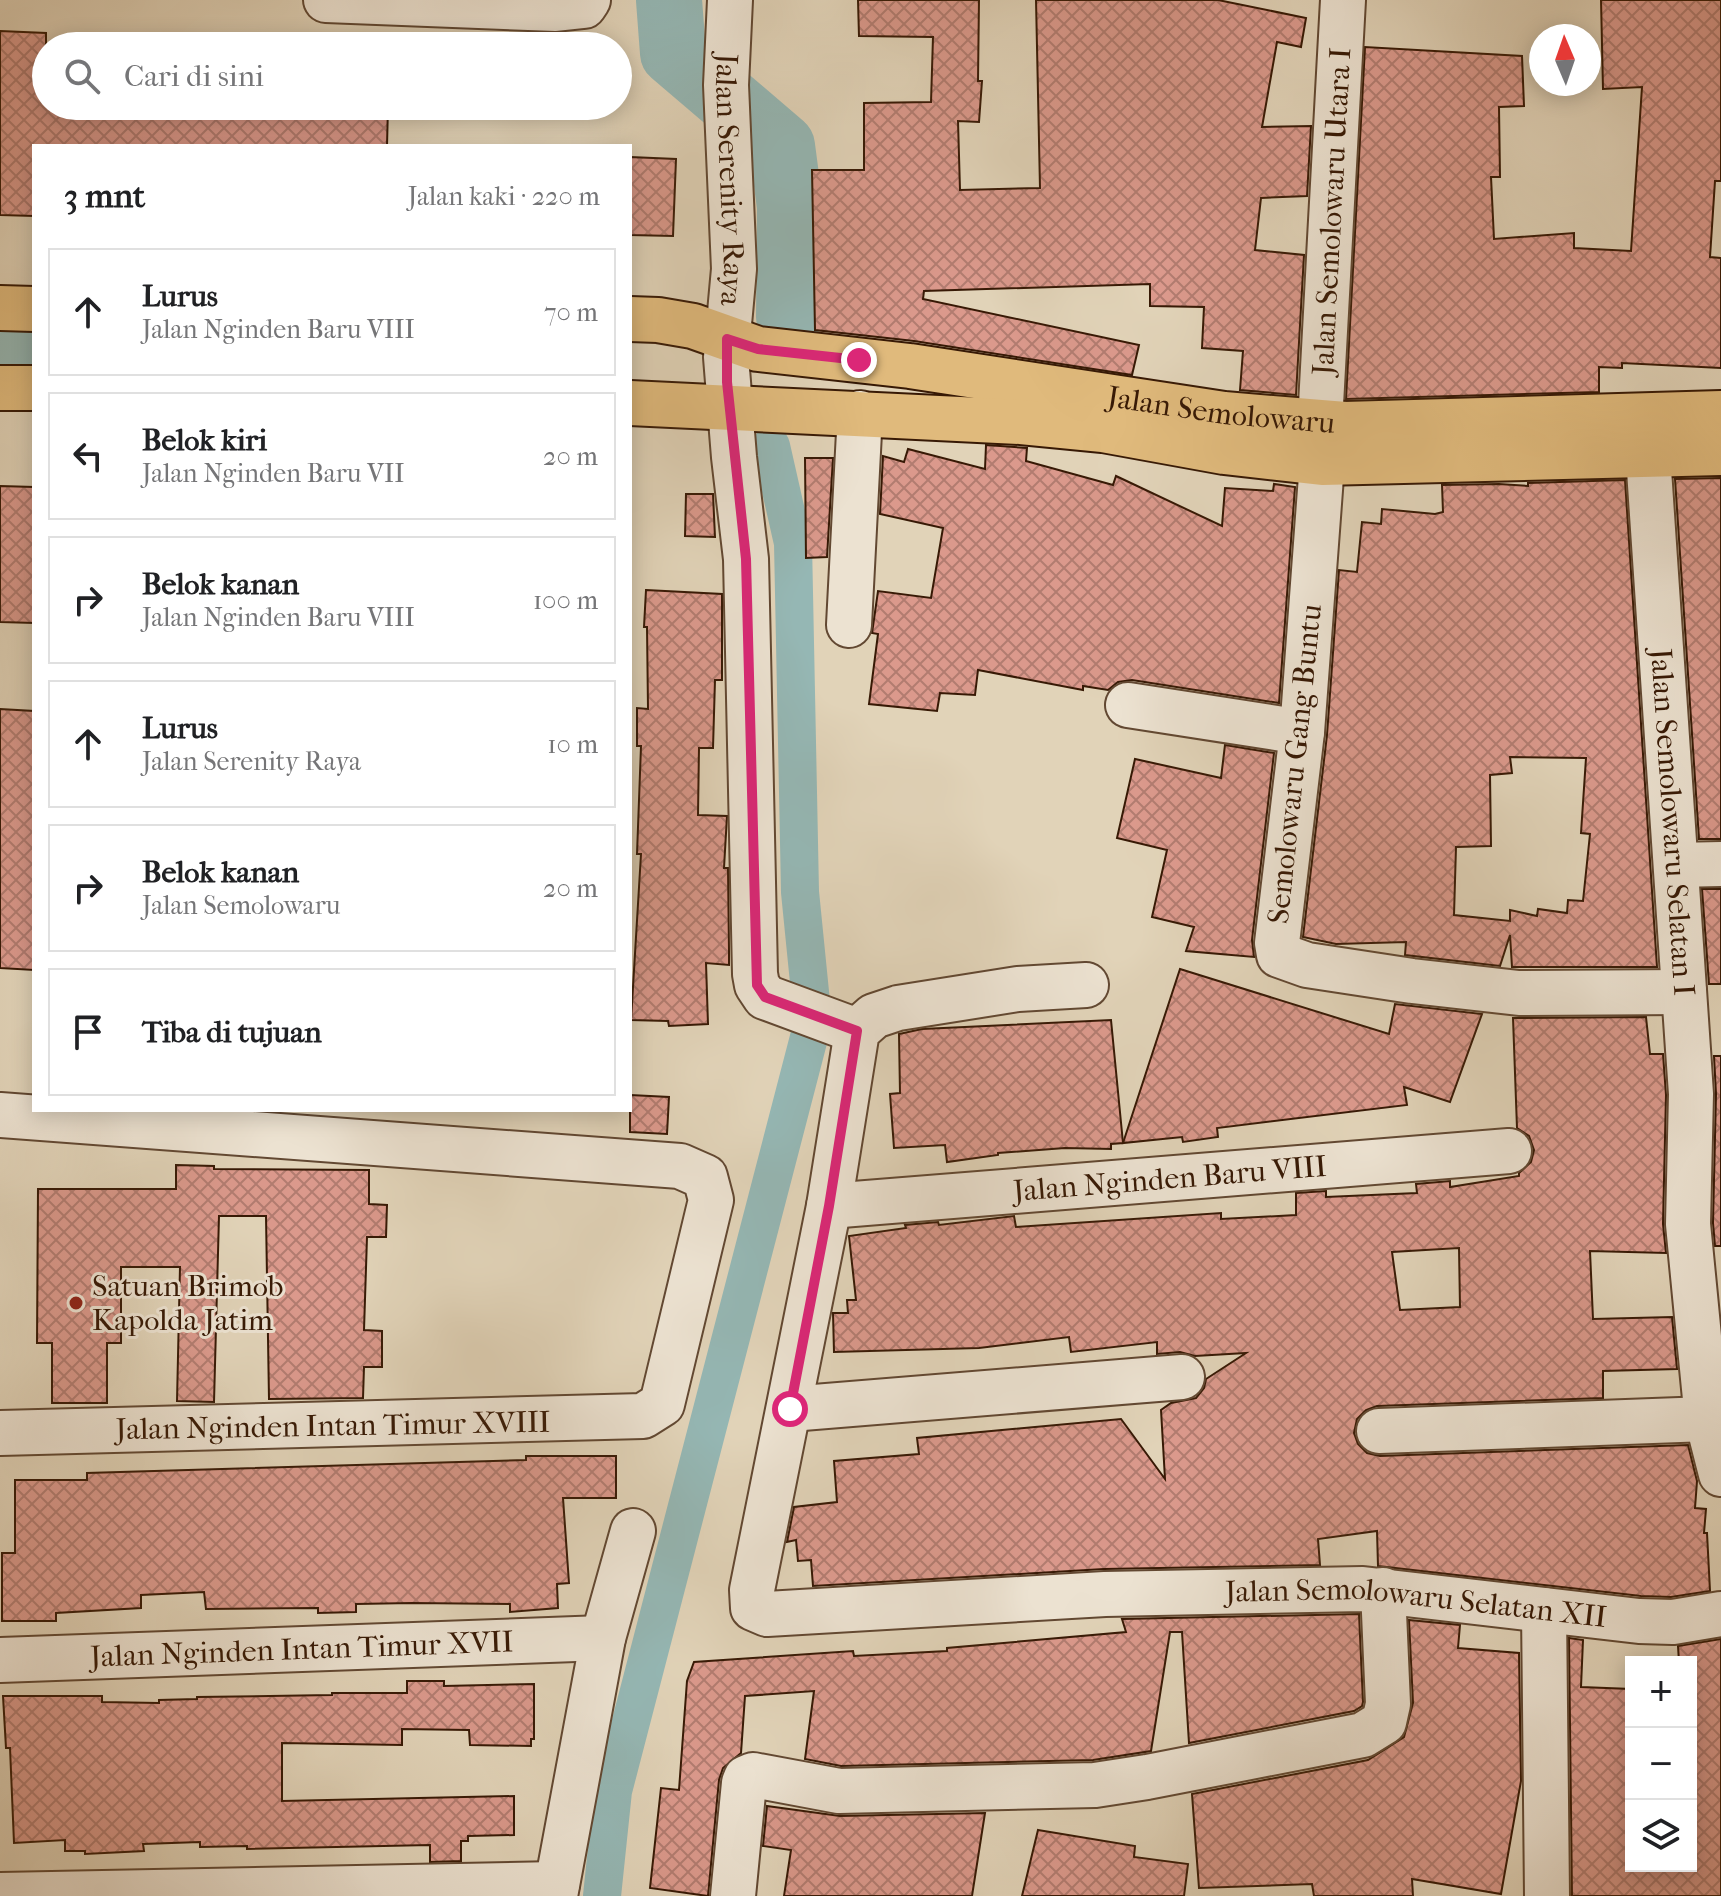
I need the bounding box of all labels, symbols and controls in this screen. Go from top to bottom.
north arrow [1529,24,1601,96]
search box [32,32,632,120]
street label: Jalan Semolowaru Utara I [1305,46,1358,378]
street label: Jalan Serenity Raya [708,51,752,309]
icon: search [60,54,104,98]
text: Cari di sini [124,59,264,94]
text: 3 mnt [64,176,145,216]
text: Jalan kaki · 220 m [408,181,600,212]
text: Lurus [142,279,218,314]
icon: ahead [66,290,110,334]
text: 70 m [544,297,598,328]
text: Jalan Nginden Baru VIII [142,314,415,345]
route end [841,342,877,378]
street label: Jalan Semolowaru [1103,379,1337,441]
text: Belok kiri [142,423,267,458]
icon: left [66,434,110,478]
text: 20 m [543,441,598,472]
text: Jalan Nginden Baru VII [142,458,404,489]
text: Belok kanan [142,567,299,602]
icon: right [66,578,110,622]
text: 100 m [533,585,598,616]
text: Jalan Nginden Baru VIII [142,602,415,633]
street label: Semolowaru Gang Buntu [1261,602,1329,926]
street label: Jalan Semolowaru Selatan I [1643,645,1702,997]
text: Lurus [142,711,218,746]
icon: ahead [66,722,110,766]
text: 10 m [547,729,598,760]
text: Jalan Serenity Raya [142,746,361,777]
text: Belok kanan [142,855,299,890]
icon: right [66,866,110,910]
text: 20 m [543,873,598,904]
text: Jalan Semolowaru [142,890,341,921]
icon: arrive [66,1010,110,1054]
text: Tiba di tujuan [142,1015,322,1050]
street label: Jalan Nginden Baru VIII [1010,1148,1328,1209]
place label: Satuan Brimob Kapolda Jatim [92,1269,284,1338]
marker: Satuan Brimob Kapolda Jatim [67,1294,85,1312]
route start [772,1391,808,1427]
street label: Jalan Nginden Intan Timur XVIII [113,1405,551,1447]
street label: Jalan Semolowaru Selatan XII [1223,1571,1609,1635]
street label: Jalan Nginden Intan Timur XVII [88,1624,514,1674]
map controls [1625,1656,1697,1872]
button: + [1625,1656,1697,1728]
button: − [1625,1728,1697,1800]
button: layers [1625,1800,1697,1872]

